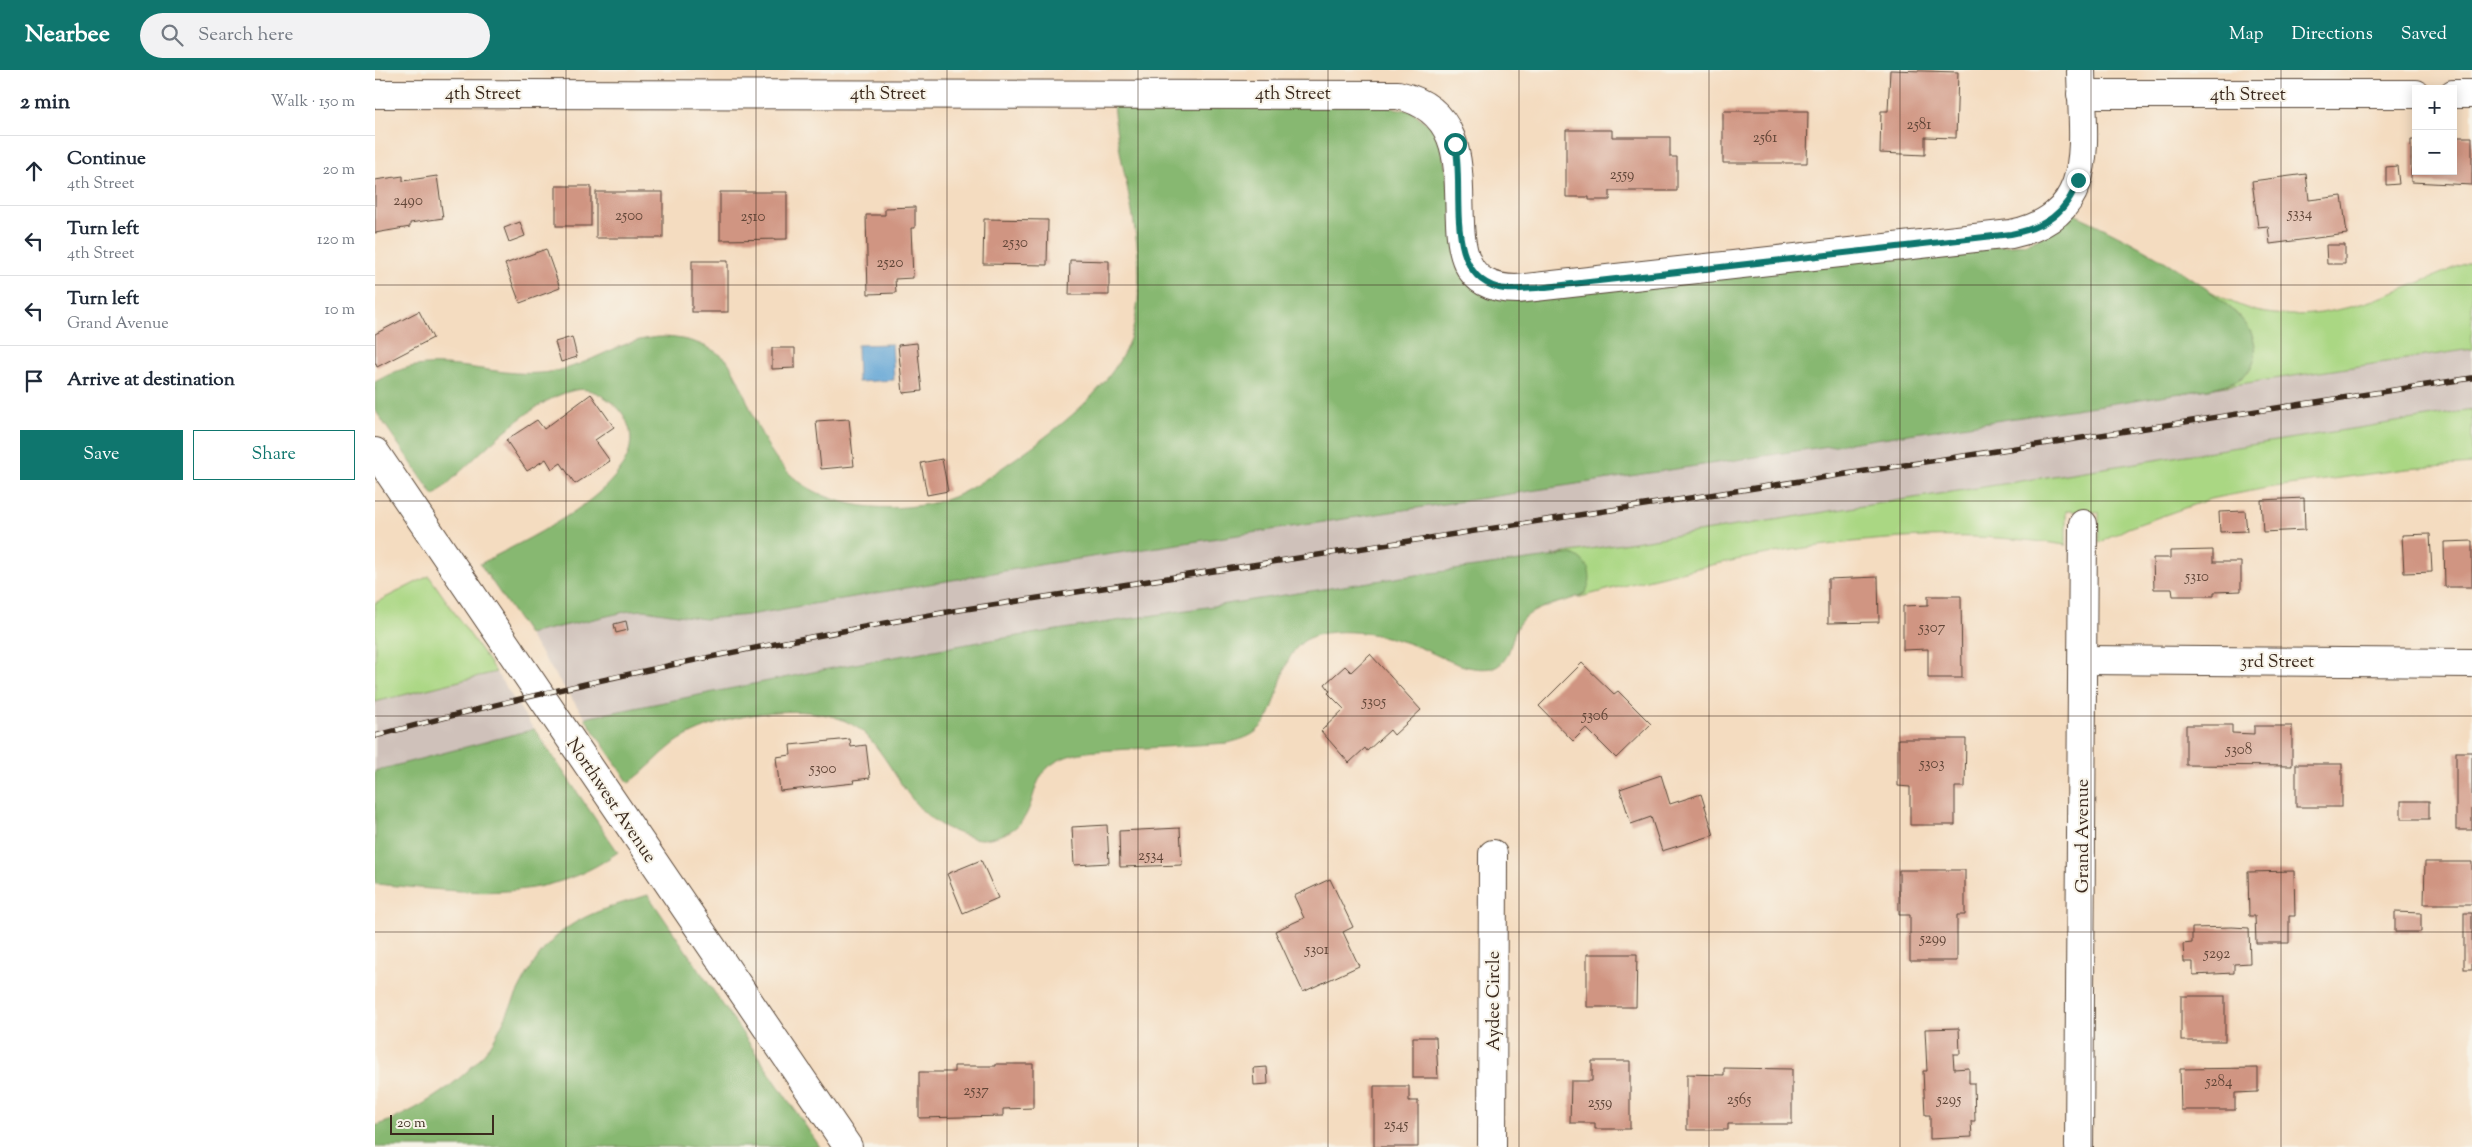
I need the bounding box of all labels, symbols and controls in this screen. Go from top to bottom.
search box [140,13,490,58]
text: Nearbee [25,18,110,52]
icon: search [158,21,186,49]
text: Search here [198,22,293,49]
text: Map [2229,22,2264,48]
text: Directions [2292,22,2373,48]
text: Saved [2401,22,2447,48]
street label: 4th Street [445,82,521,108]
street label: 4th Street [850,82,926,108]
street label: 4th Street [1255,82,1331,108]
street label: 4th Street [2210,83,2286,109]
map controls [2412,85,2457,175]
button: + [2412,85,2457,130]
text: 2 min [20,88,70,118]
text: Walk · 150 m [271,91,355,114]
house number: 2581 [1907,115,1931,136]
house number: 2561 [1753,128,1777,149]
button: − [2412,130,2457,175]
route start [1444,133,1467,156]
text: Continue [67,146,146,173]
icon: ahead [20,157,48,185]
text: 20 m [322,159,355,182]
house number: 2559 [1610,165,1634,186]
route end [2067,169,2090,192]
text: 4th Street [67,173,135,196]
house number: 2490 [393,191,423,212]
house number: 5334 [2287,204,2313,225]
house number: 2500 [615,206,643,227]
house number: 2510 [740,207,766,228]
text: Turn left [67,216,139,243]
icon: left [20,227,48,255]
text: 120 m [317,229,355,252]
house number: 2530 [1002,233,1028,254]
text: 4th Street [67,243,135,266]
house number: 2520 [876,253,904,274]
text: Turn left [67,286,139,313]
icon: left [20,297,48,325]
text: 10 m [325,299,355,322]
text: Grand Avenue [67,313,169,336]
icon: arrive [20,367,48,395]
text: Arrive at destination [67,367,235,394]
button: Save [20,430,183,480]
button: Share [193,430,355,480]
house number: 5310 [2184,567,2209,588]
house number: 5307 [1918,618,1946,639]
street label: 3rd Street [2240,650,2314,676]
house number: 5305 [1361,692,1386,713]
house number: 5306 [1581,706,1608,727]
street label: Northwest Avenue [559,733,662,869]
house number: 5308 [2225,740,2252,761]
house number: 5303 [1918,754,1945,775]
house number: 5300 [809,759,837,780]
street label: Grand Avenue [2071,779,2097,893]
house number: 2534 [1138,846,1164,867]
house number: 5299 [1919,929,1946,950]
house number: 5301 [1304,940,1329,961]
house number: 5292 [2203,944,2230,965]
street label: Aydee Circle [1482,951,1508,1051]
house number: 5284 [2204,1072,2233,1093]
house number: 2537 [963,1081,989,1102]
house number: 2565 [1727,1090,1751,1111]
house number: 5295 [1936,1090,1961,1111]
house number: 2559 [1588,1093,1612,1114]
scale bar [390,1112,494,1135]
text: 20 m [397,1114,426,1134]
house number: 2545 [1384,1115,1408,1136]

